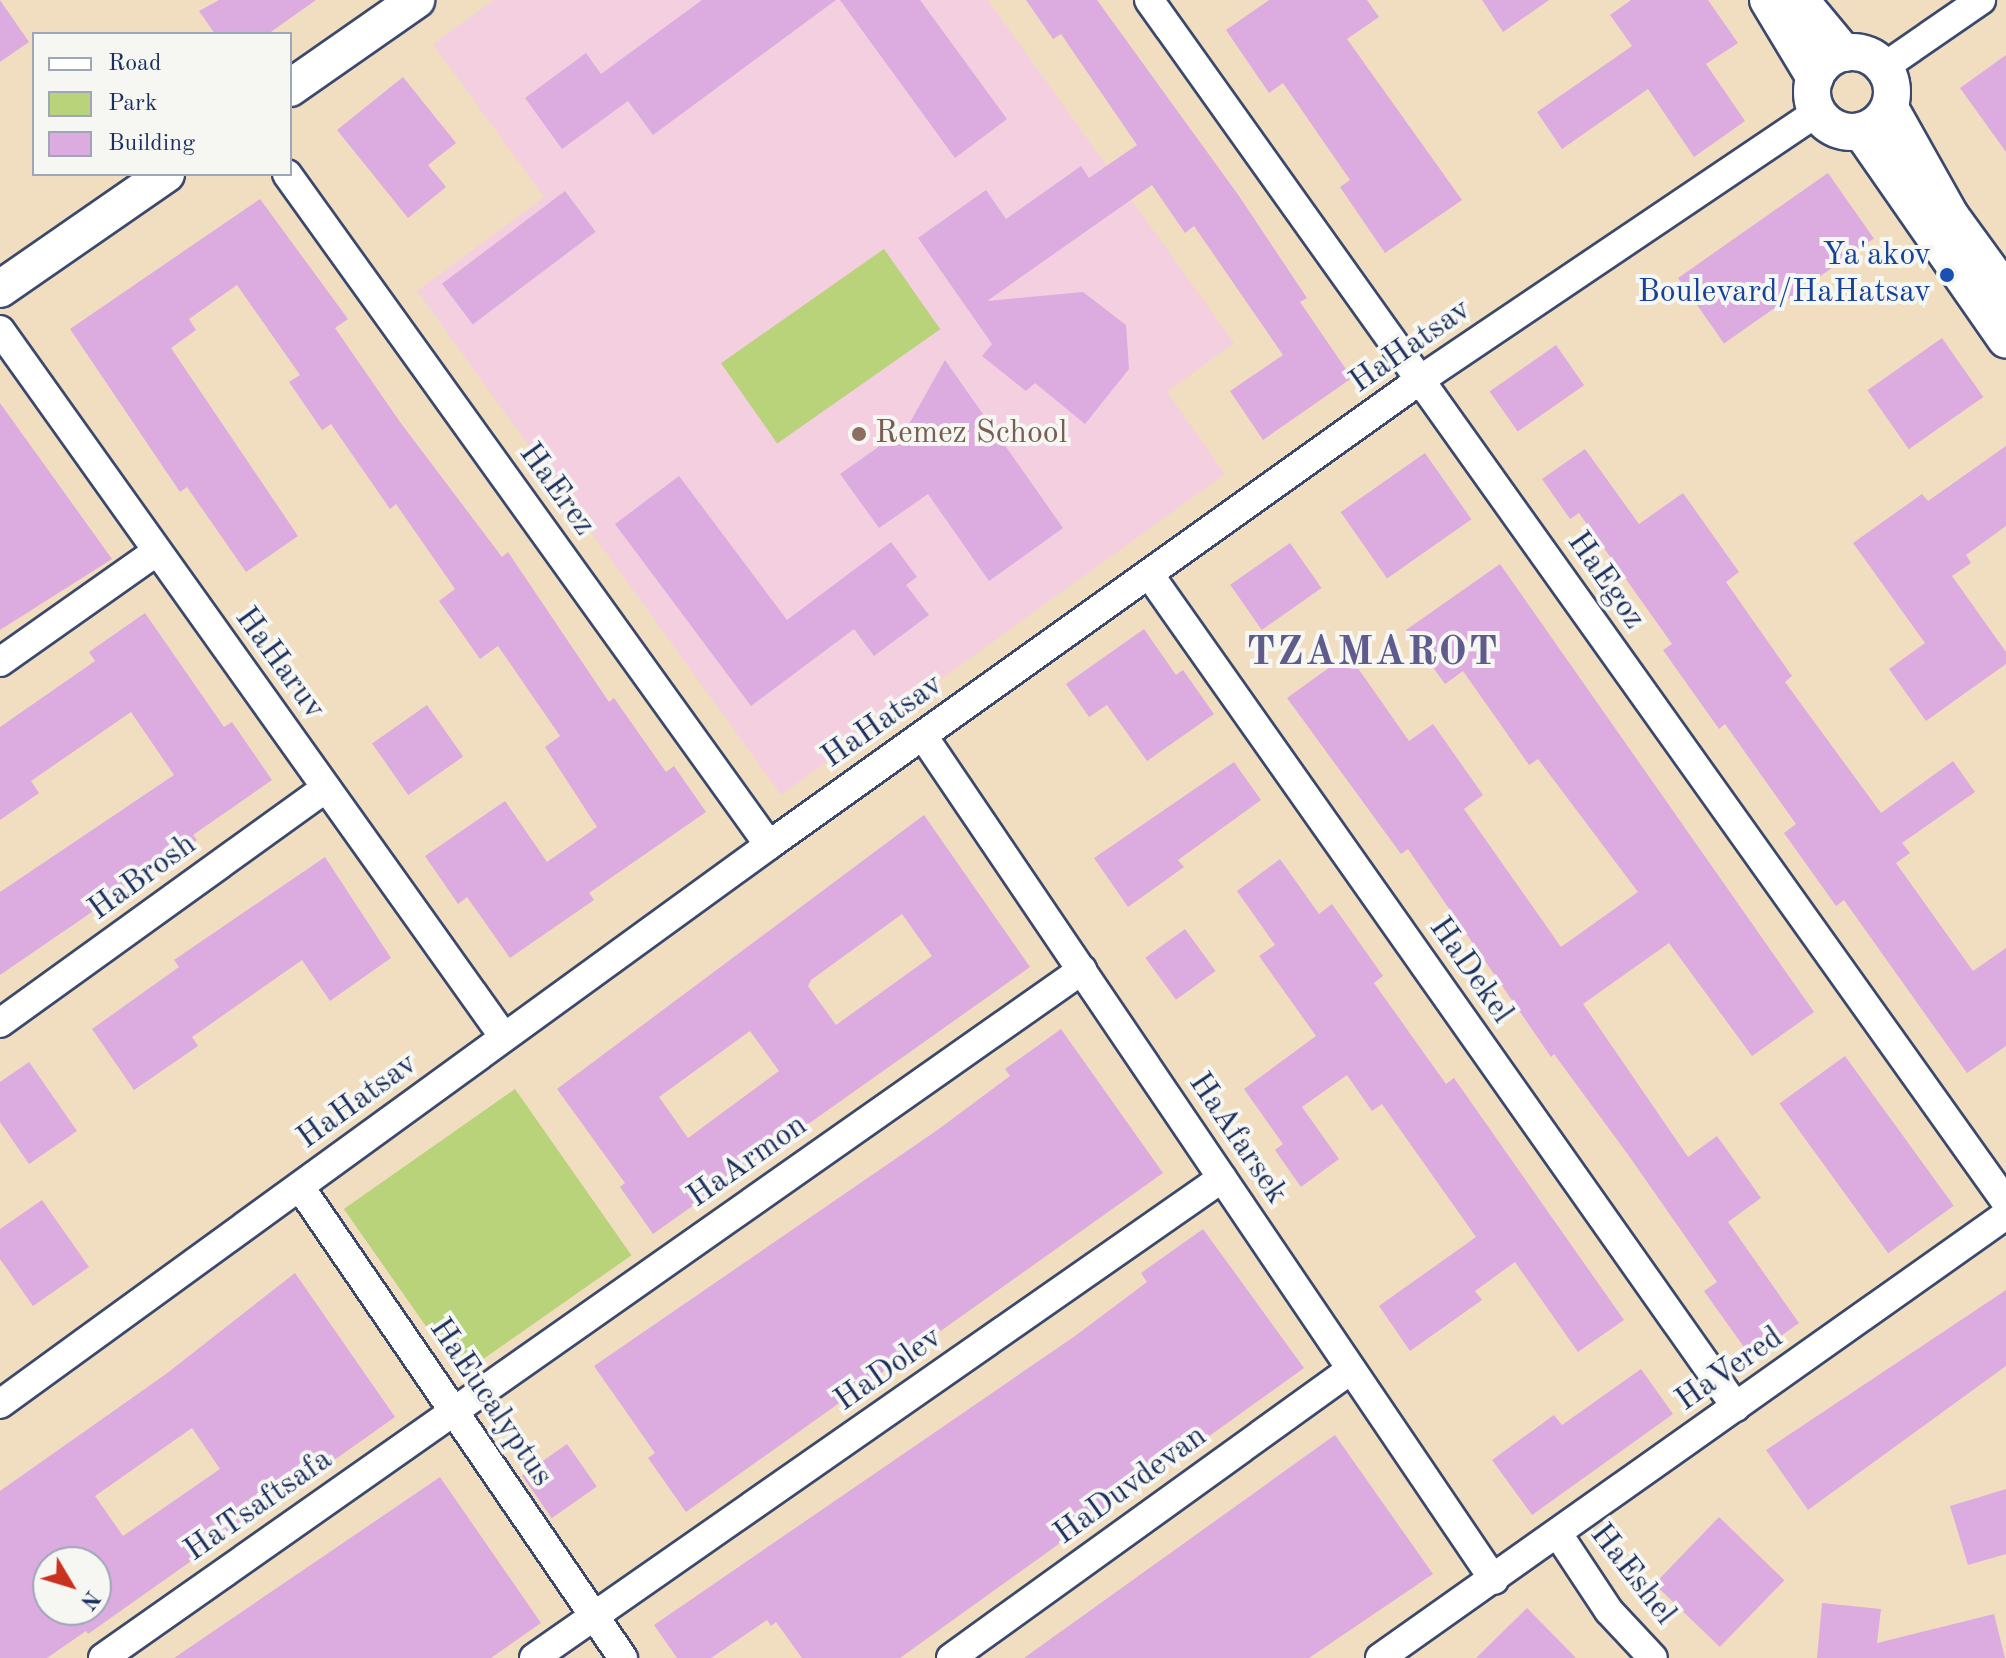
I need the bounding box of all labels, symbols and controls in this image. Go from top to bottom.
legend [32,32,292,176]
text: Road [108,52,161,76]
text: Park [108,92,157,116]
text: Building [108,132,195,156]
place label: Ya'akov Boulevard/HaHatsav [1638,238,1931,313]
marker: Ya'akov Boulevard/HaHatsav [1938,266,1956,284]
street label: HaHatsav [1343,291,1479,403]
place label: Remez School [875,415,1067,453]
marker: Remez School [850,425,868,443]
street label: HaErez [510,436,602,544]
street label: HaEgoz [1558,525,1652,637]
street label: HaHaruv [225,600,333,728]
district label: TZAMAROT [1247,630,1499,678]
street label: HaHatsav [815,666,951,778]
street label: HaBrosh [82,826,204,930]
street label: HaDekel [1420,911,1520,1031]
street label: HaHatsav [291,1046,425,1158]
street label: HaAfarsek [1179,1066,1295,1212]
street label: HaArmon [681,1107,815,1217]
street label: HaEucalyptus [420,1312,560,1494]
street label: HaDolev [828,1319,950,1421]
street label: HaVered [1669,1319,1791,1421]
street label: HaDuvdevan [1047,1418,1215,1554]
street label: HaTsaftsafa [178,1441,340,1571]
street label: HaEshel [1581,1517,1683,1633]
north arrow [32,1546,112,1626]
text: N [75,1586,103,1613]

